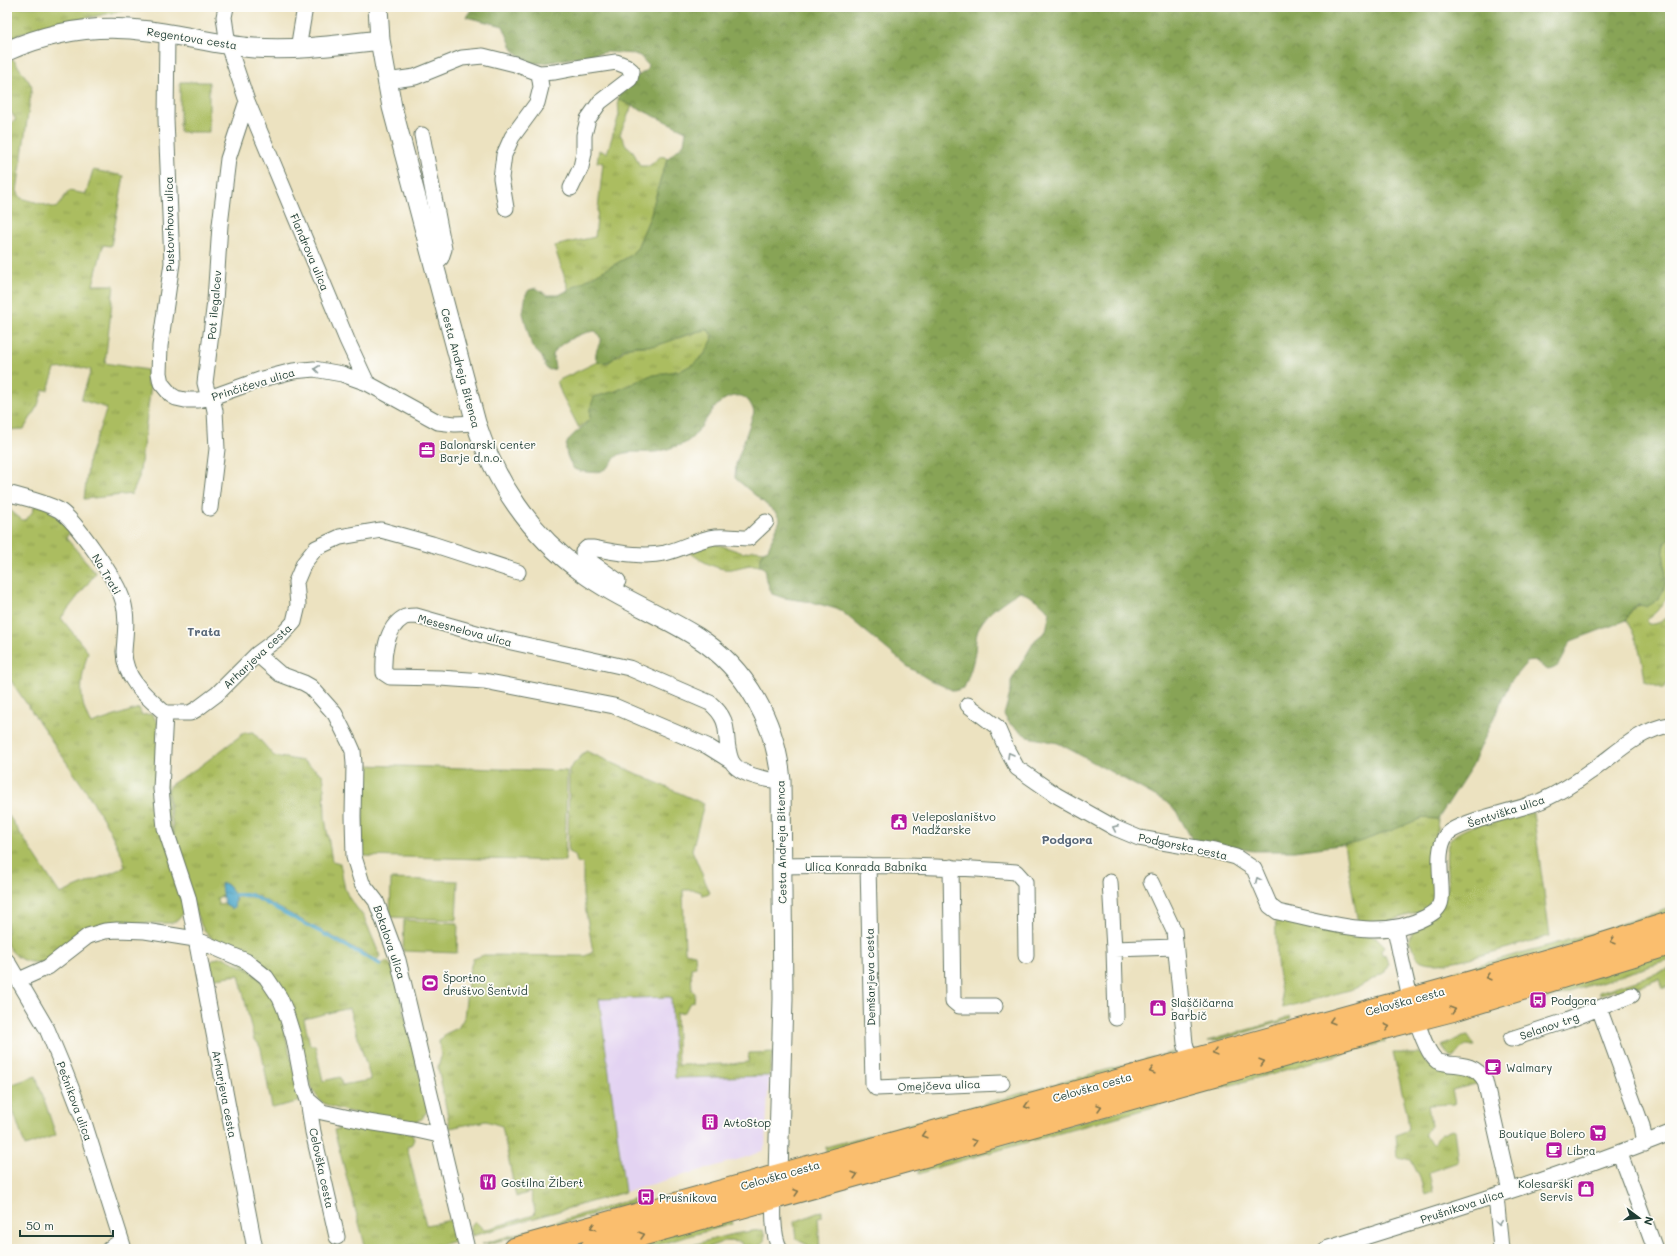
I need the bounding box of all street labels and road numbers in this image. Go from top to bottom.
street label: Regentova cesta [146,23,238,53]
street label: Pustovrhova ulica [161,176,177,272]
street label: Flandrova ulica [287,211,333,293]
street label: Pot ilegalcev [203,269,225,340]
street label: Cesta Andreja Bitenca [438,306,484,430]
street label: Prinčičeva ulica [209,364,297,404]
street label: Na Trati [89,551,125,597]
street label: Mesesnelova ulica [416,610,514,650]
street label: Arharjeva cesta [219,620,295,692]
street label: Cesta Andreja Bitenca [772,780,790,904]
street label: Šentviška ulica [1466,791,1547,831]
street label: Podgorska cesta [1137,829,1229,863]
street label: Ulica Konrada Babnika [805,859,927,874]
street label: Bokalova ulica [370,903,410,981]
street label: Demšarjeva cesta [862,928,878,1026]
street label: Celovška cesta [1364,983,1447,1019]
street label: Selanov trg [1518,1009,1580,1043]
street label: Arharjeva cesta [209,1049,241,1139]
street label: Pečnikova ulica [54,1059,96,1143]
street label: Celovška cesta [1051,1069,1133,1105]
street label: Omejčeva ulica [897,1076,981,1094]
street label: Celovška cesta [306,1127,338,1210]
street label: Celovška cesta [739,1157,821,1193]
street label: Prušnikova ulica [1418,1185,1506,1227]

